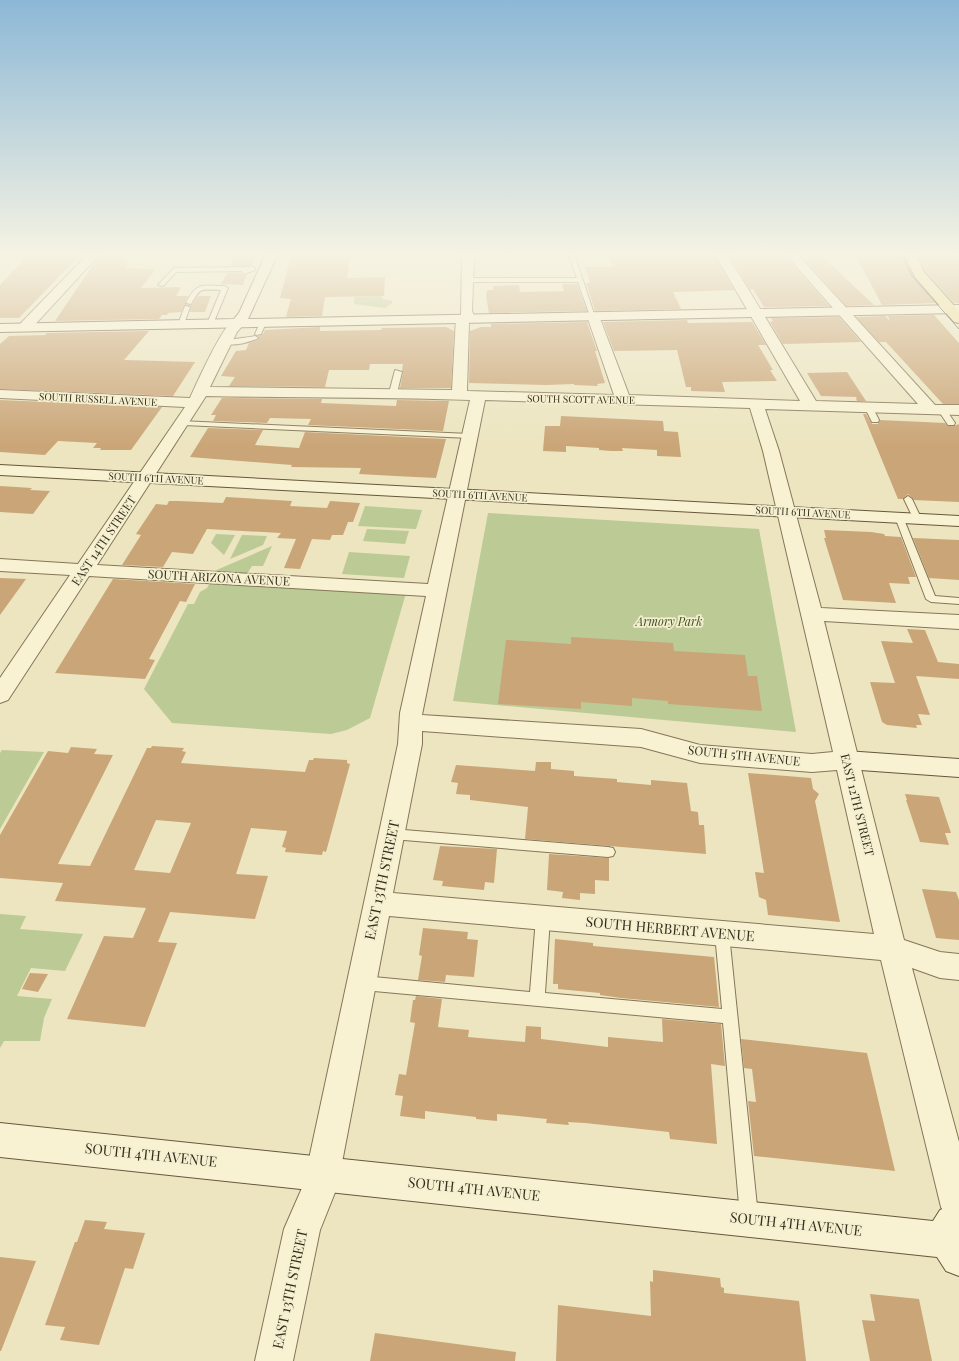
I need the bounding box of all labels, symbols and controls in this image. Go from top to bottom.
street label: SOUTH RUSSELL AVENUE [39,389,157,409]
street label: SOUTH SCOTT AVENUE [527,391,635,407]
street label: SOUTH 6TH AVENUE [108,469,204,487]
street label: SOUTH 6TH AVENUE [432,486,528,504]
street label: EAST 14TH STREET [67,492,140,589]
street label: SOUTH 6TH AVENUE [755,503,851,521]
street label: SOUTH ARIZONA AVENUE [148,565,290,589]
park label: Armory Park [634,613,702,629]
street label: SOUTH 5TH AVENUE [687,741,801,769]
street label: EAST 12TH STREET [838,752,879,858]
street label: EAST 13TH STREET [360,818,404,941]
street label: SOUTH HERBERT AVENUE [585,912,755,945]
street label: SOUTH 4TH AVENUE [84,1138,218,1171]
street label: SOUTH 4TH AVENUE [407,1172,541,1205]
street label: SOUTH 4TH AVENUE [729,1207,863,1240]
street label: EAST 13TH STREET [268,1227,312,1350]

